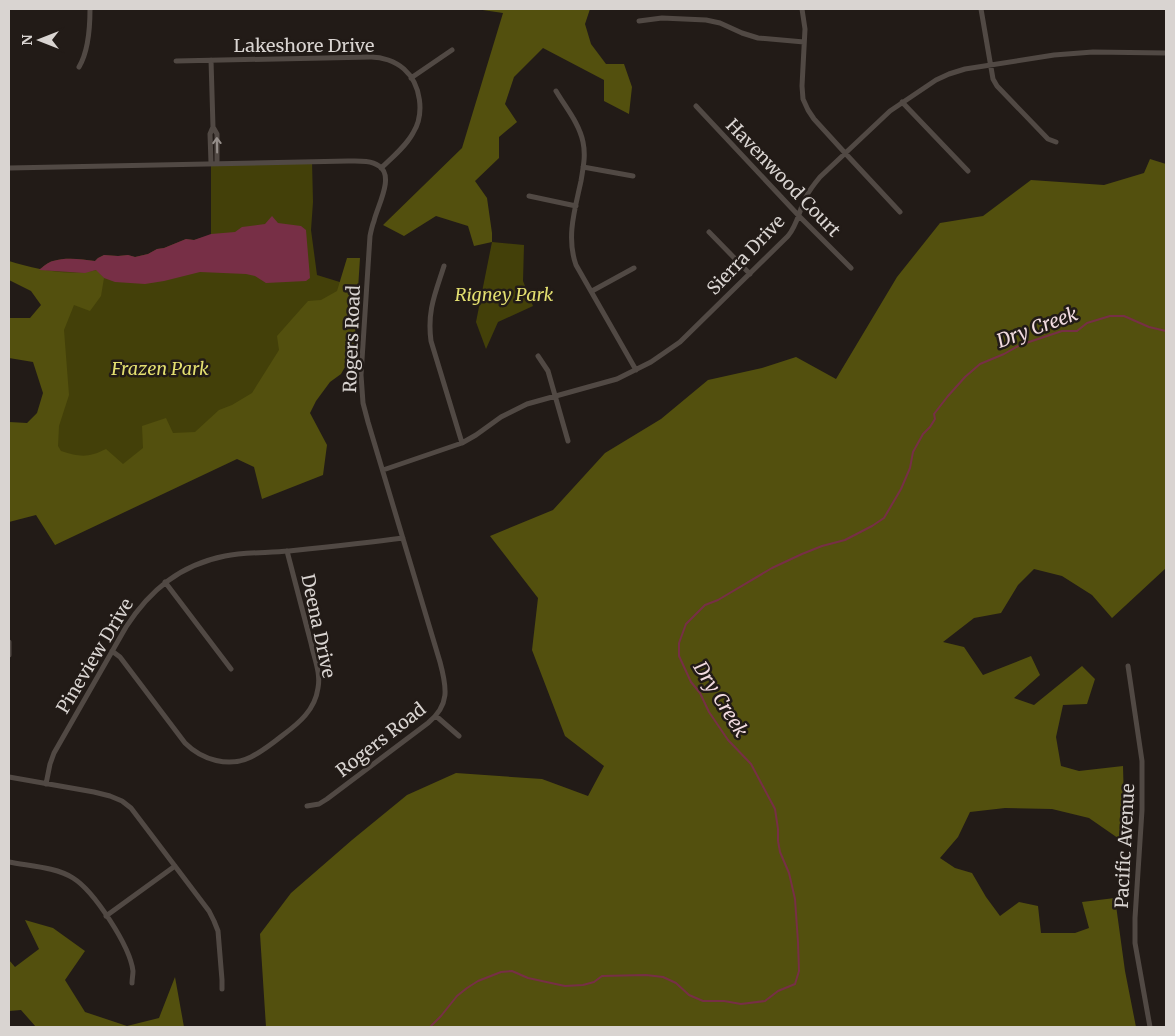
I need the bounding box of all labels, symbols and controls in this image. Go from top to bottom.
north arrow [15,15,65,65]
text: N [18,34,36,46]
street label: Lakeshore Drive [234,34,374,57]
street label: Havenwood Court [721,114,846,242]
one-way arrow [212,137,222,153]
street label: Sierra Drive [702,210,789,299]
park label: Rigney Park [455,283,553,306]
street label: Rogers Road [338,285,365,393]
water label: Dry Creek [992,301,1081,353]
park label: Frazen Park [110,357,209,380]
street label: Deena Drive [296,572,341,680]
street label: Pineview Drive [51,594,138,718]
water label: Dry Creek [688,656,754,742]
street label: Rogers Road [331,697,430,782]
street label: Pacific Avenue [1110,783,1139,909]

